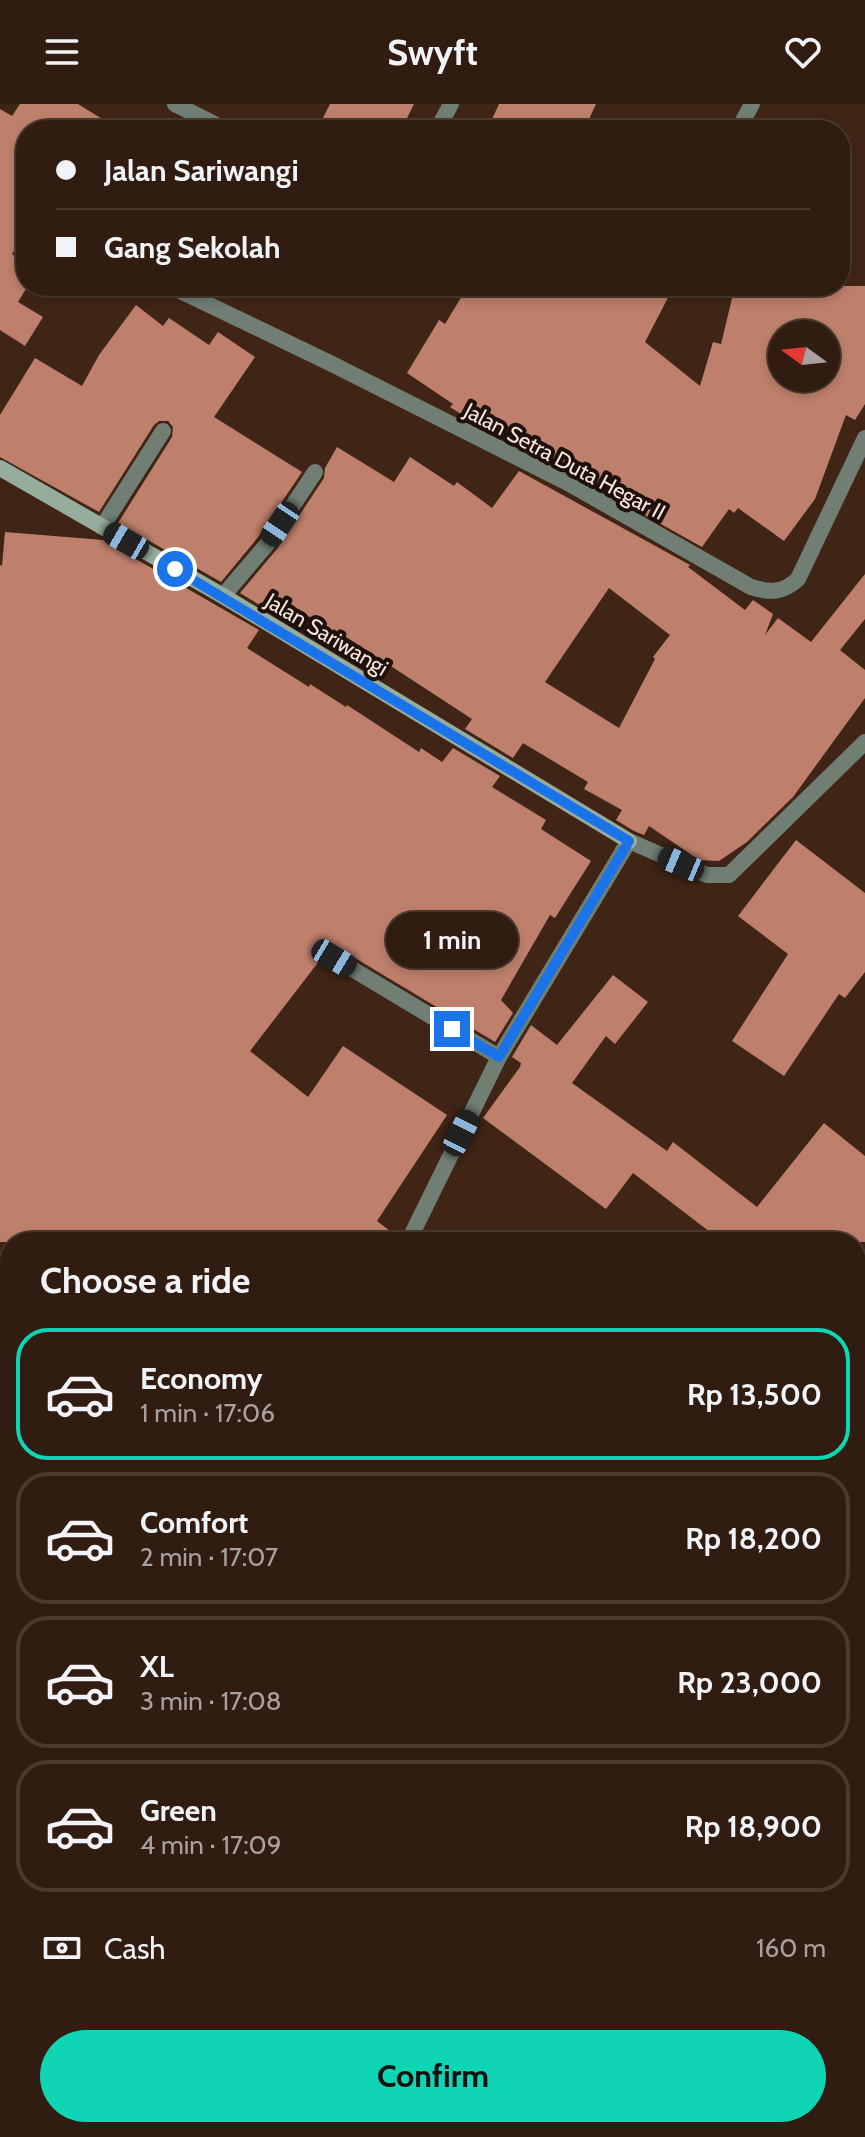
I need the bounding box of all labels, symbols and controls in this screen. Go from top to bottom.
icon: menu [40,30,84,74]
text: Swyft [387,30,478,74]
icon: heart [781,30,825,74]
text: Jalan Sariwangi [104,152,299,189]
text: Gang Sekolah [104,229,280,266]
north arrow [768,320,840,392]
map controls [768,320,840,392]
street label: Jalan Setra Duta Hegar II [459,396,670,526]
car [257,497,303,551]
car [99,519,153,563]
route start [157,551,193,587]
street label: Jalan Sariwangi [259,587,393,682]
car [654,844,708,884]
callout: 1 min [386,913,518,969]
text: 1 min [423,924,481,956]
car [307,935,361,981]
route end [434,1011,470,1047]
car [439,1106,483,1160]
text: Choose a ride [40,1258,250,1302]
icon: car [44,1358,116,1430]
text: Economy [140,1360,263,1397]
text: Rp 13,500 [687,1376,822,1413]
text: 1 min · 17:06 [140,1397,275,1429]
icon: car [44,1502,116,1574]
text: Comfort [140,1504,248,1541]
text: Rp 18,200 [685,1520,822,1557]
text: 2 min · 17:07 [140,1541,278,1573]
icon: car [44,1646,116,1718]
text: XL [140,1648,174,1685]
text: Rp 23,000 [677,1664,822,1701]
text: 3 min · 17:08 [140,1685,282,1717]
icon: car [44,1790,116,1862]
text: Green [140,1792,217,1829]
text: Rp 18,900 [685,1808,822,1845]
text: 4 min · 17:09 [140,1829,282,1861]
icon: cash [40,1926,84,1970]
text: Cash [104,1930,166,1967]
text: 160 m [756,1932,826,1964]
button: Confirm [40,2030,826,2122]

